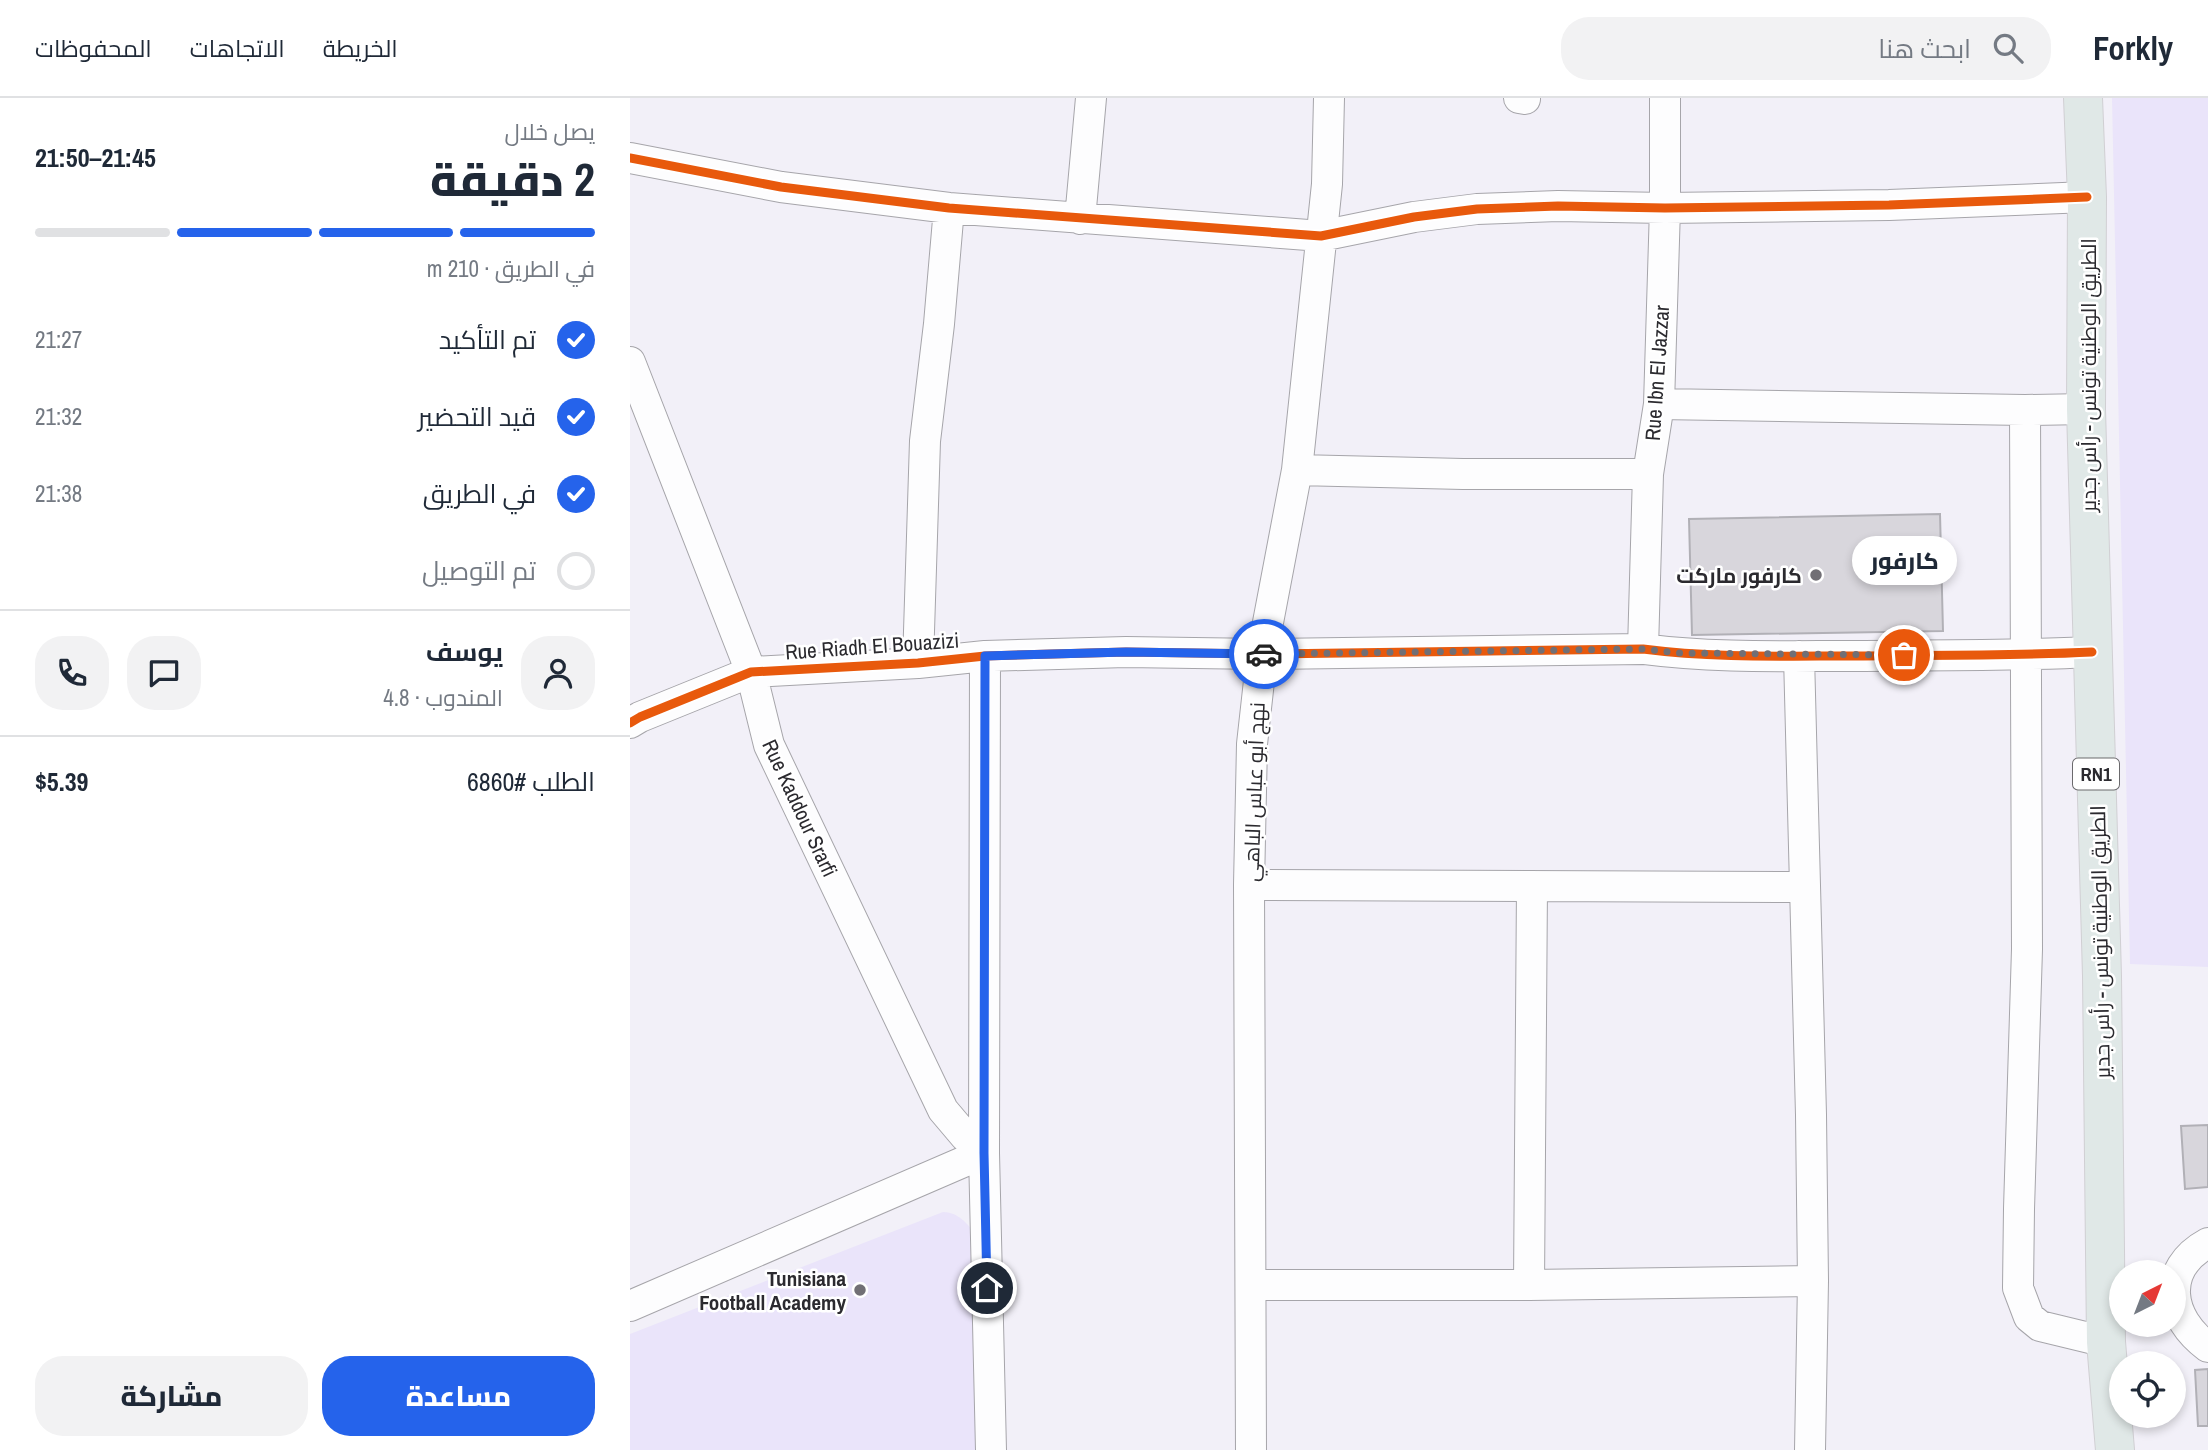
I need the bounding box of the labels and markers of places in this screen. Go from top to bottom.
callout: كارفور [1852,536,1956,585]
place label: كارفور ماركت [1676,561,1802,590]
marker: كارفور ماركت [1808,567,1824,583]
pin [1874,625,1934,685]
pin [957,1258,1017,1318]
place label: Tunisiana Football Academy [699,1264,846,1317]
marker: Tunisiana Football Academy [852,1282,868,1298]

